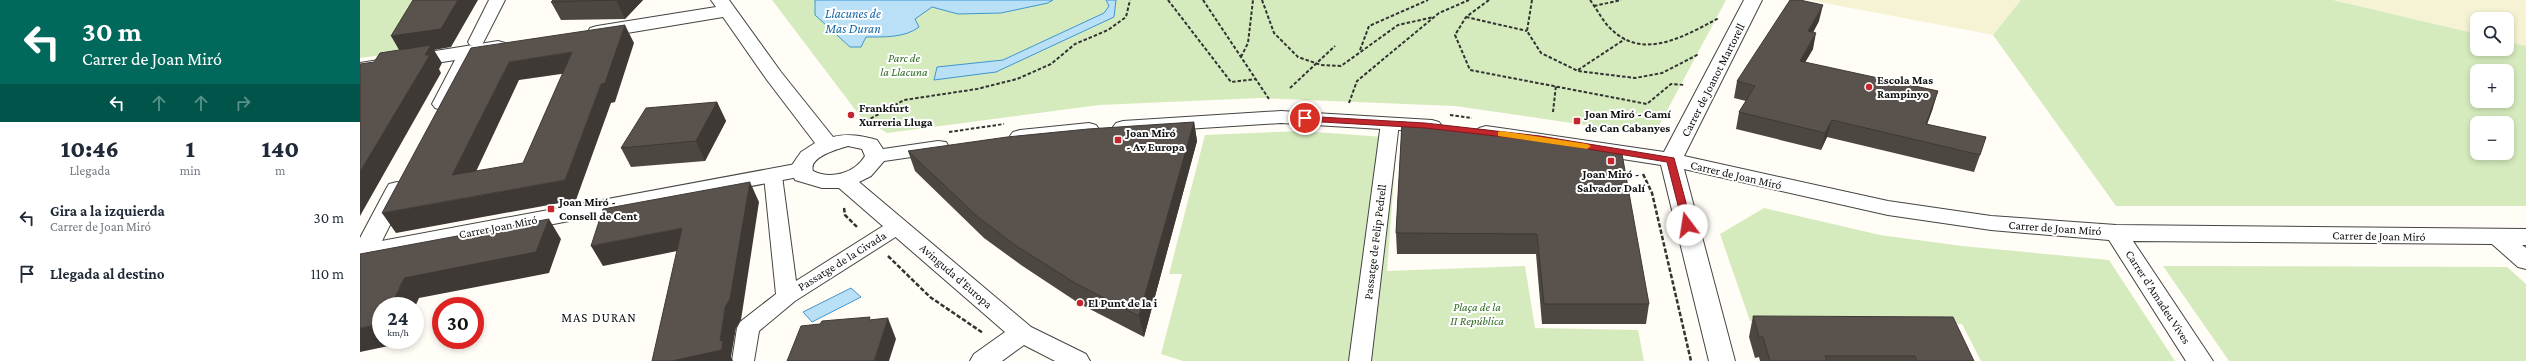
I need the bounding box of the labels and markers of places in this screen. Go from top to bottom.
place label: Escola Mas Rampinyo [1877,73,1933,101]
marker: Escola Mas Rampinyo [1864,82,1874,92]
place label: Frankfurt Xurreria Lluga [859,101,933,129]
pin [1288,101,1322,135]
place label: Joan Miró - Camí de Can Cabanyes [1583,107,1671,135]
marker: Frankfurt Xurreria Lluga [846,110,856,120]
marker: Joan Miró - Camí de Can Cabanyes [1572,116,1582,126]
place label: Joan Miró - Av Europa [1124,126,1185,154]
marker: Joan Miró - Av Europa [1113,135,1123,145]
marker: Joan Miró - Salvador Dalí [1606,156,1616,166]
place label: Joan Miró - Salvador Dalí [1577,167,1645,195]
place label: Joan Miró - Consell de Cent [557,195,638,223]
marker: Joan Miró - Consell de Cent [546,204,556,214]
place label: El Punt de la i [1088,296,1158,310]
marker: El Punt de la i [1075,298,1085,308]

